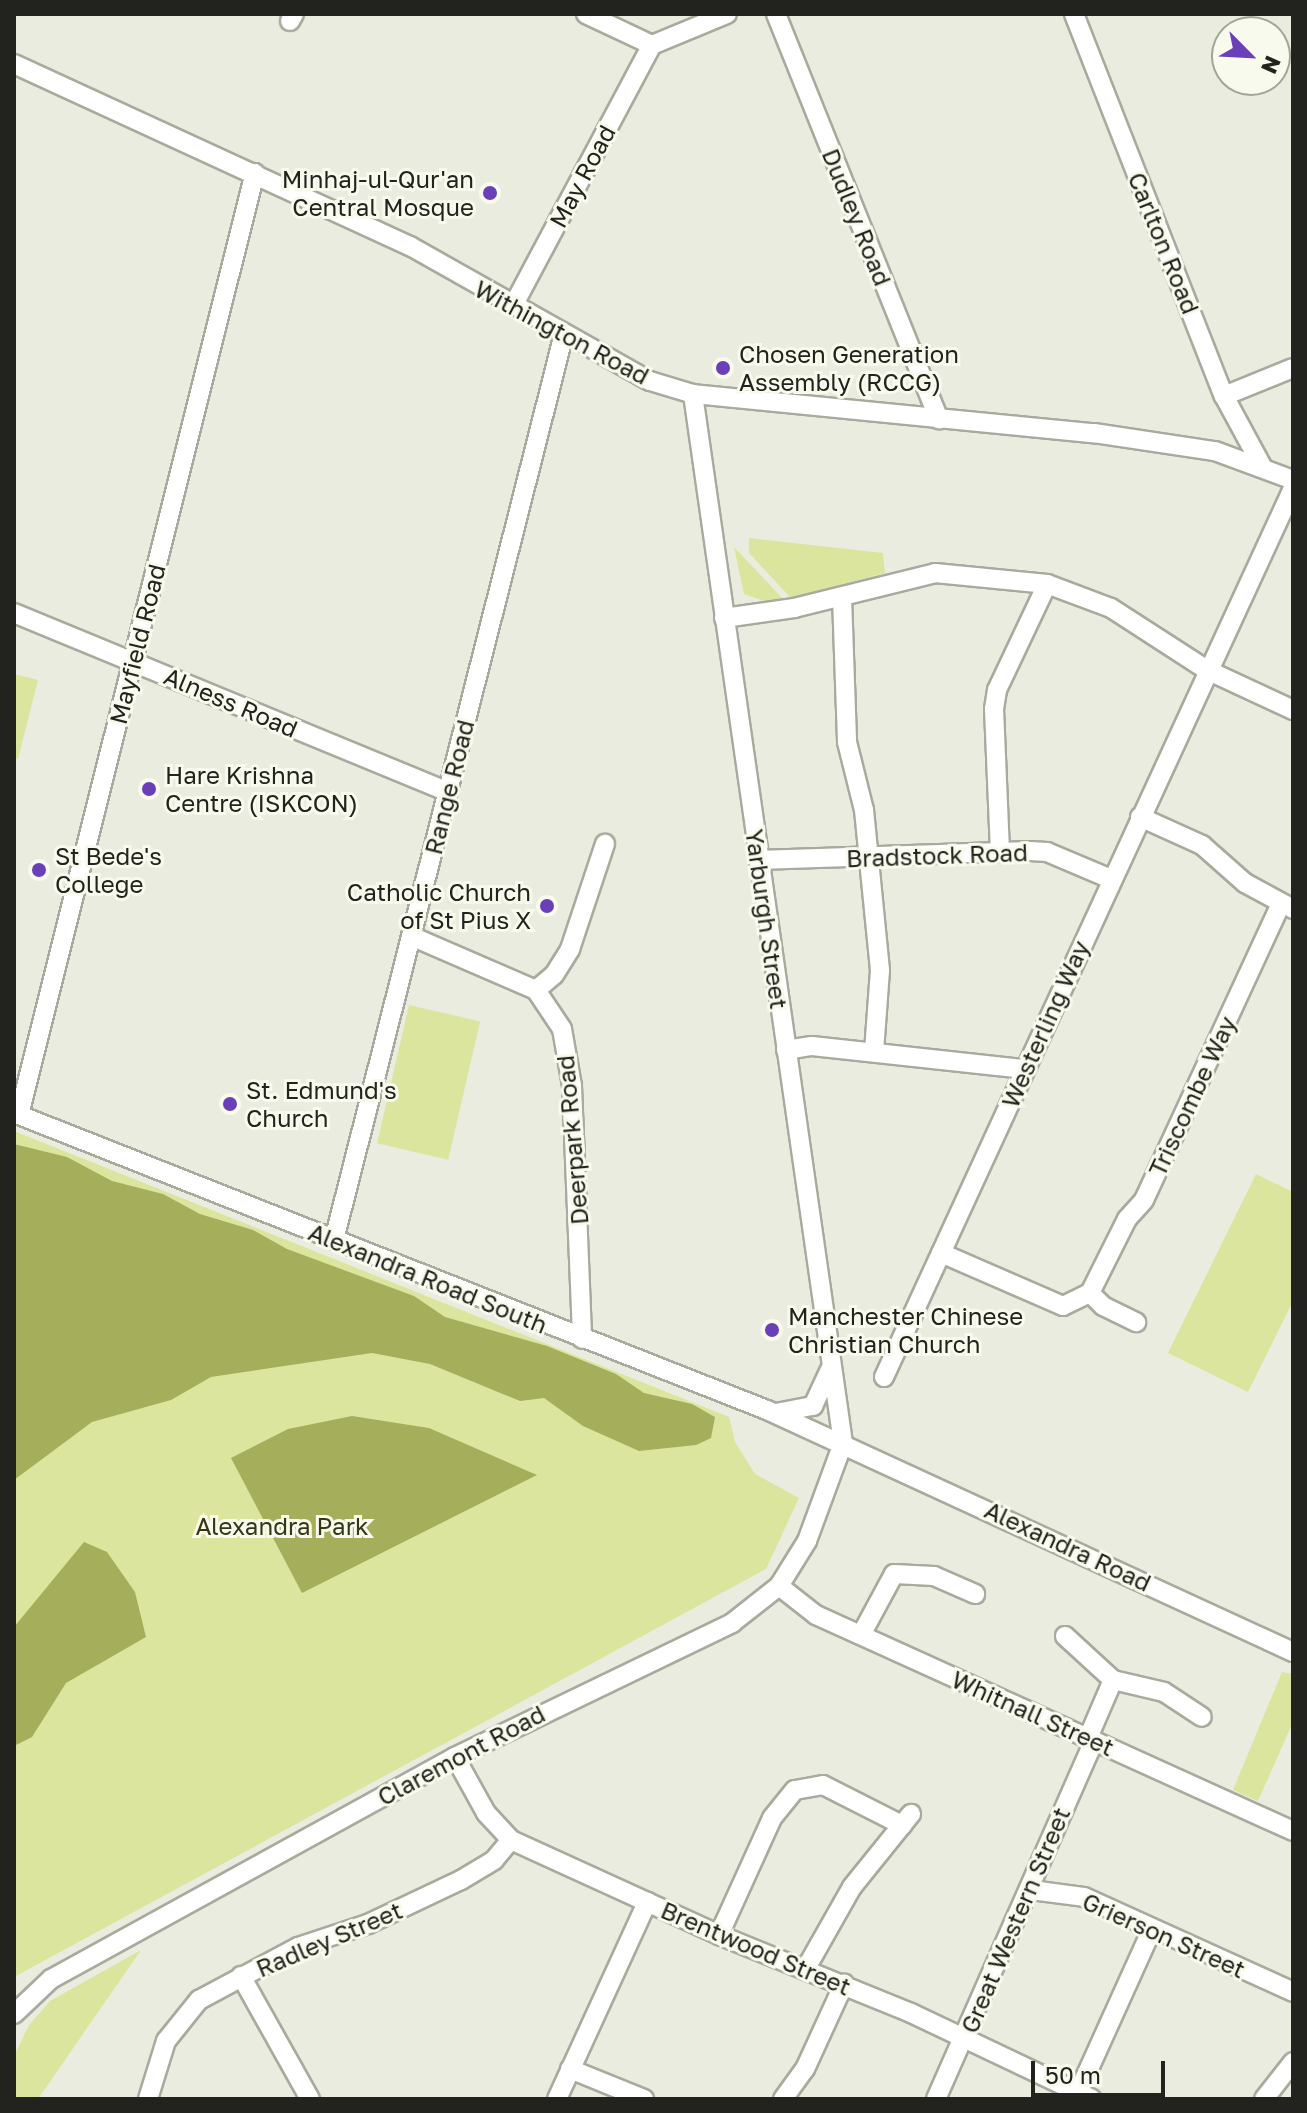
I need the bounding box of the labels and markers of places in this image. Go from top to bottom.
place label: Minhaj-ul-Qur'an Central Mosque [282,165,474,221]
marker: Minhaj-ul-Qur'an Central Mosque [481,184,499,202]
place label: Chosen Generation Assembly (RCCG) [739,340,959,396]
marker: Chosen Generation Assembly (RCCG) [714,359,732,377]
place label: Hare Krishna Centre (ISKCON) [165,761,358,817]
marker: Hare Krishna Centre (ISKCON) [140,780,158,798]
place label: St Bede's College [55,842,162,898]
marker: St Bede's College [30,861,48,879]
place label: Catholic Church of St Pius X [347,878,531,934]
marker: Catholic Church of St Pius X [538,897,556,915]
place label: St. Edmund's Church [246,1076,397,1132]
marker: St. Edmund's Church [221,1095,239,1113]
place label: Manchester Chinese Christian Church [788,1302,1023,1358]
marker: Manchester Chinese Christian Church [763,1321,781,1339]

